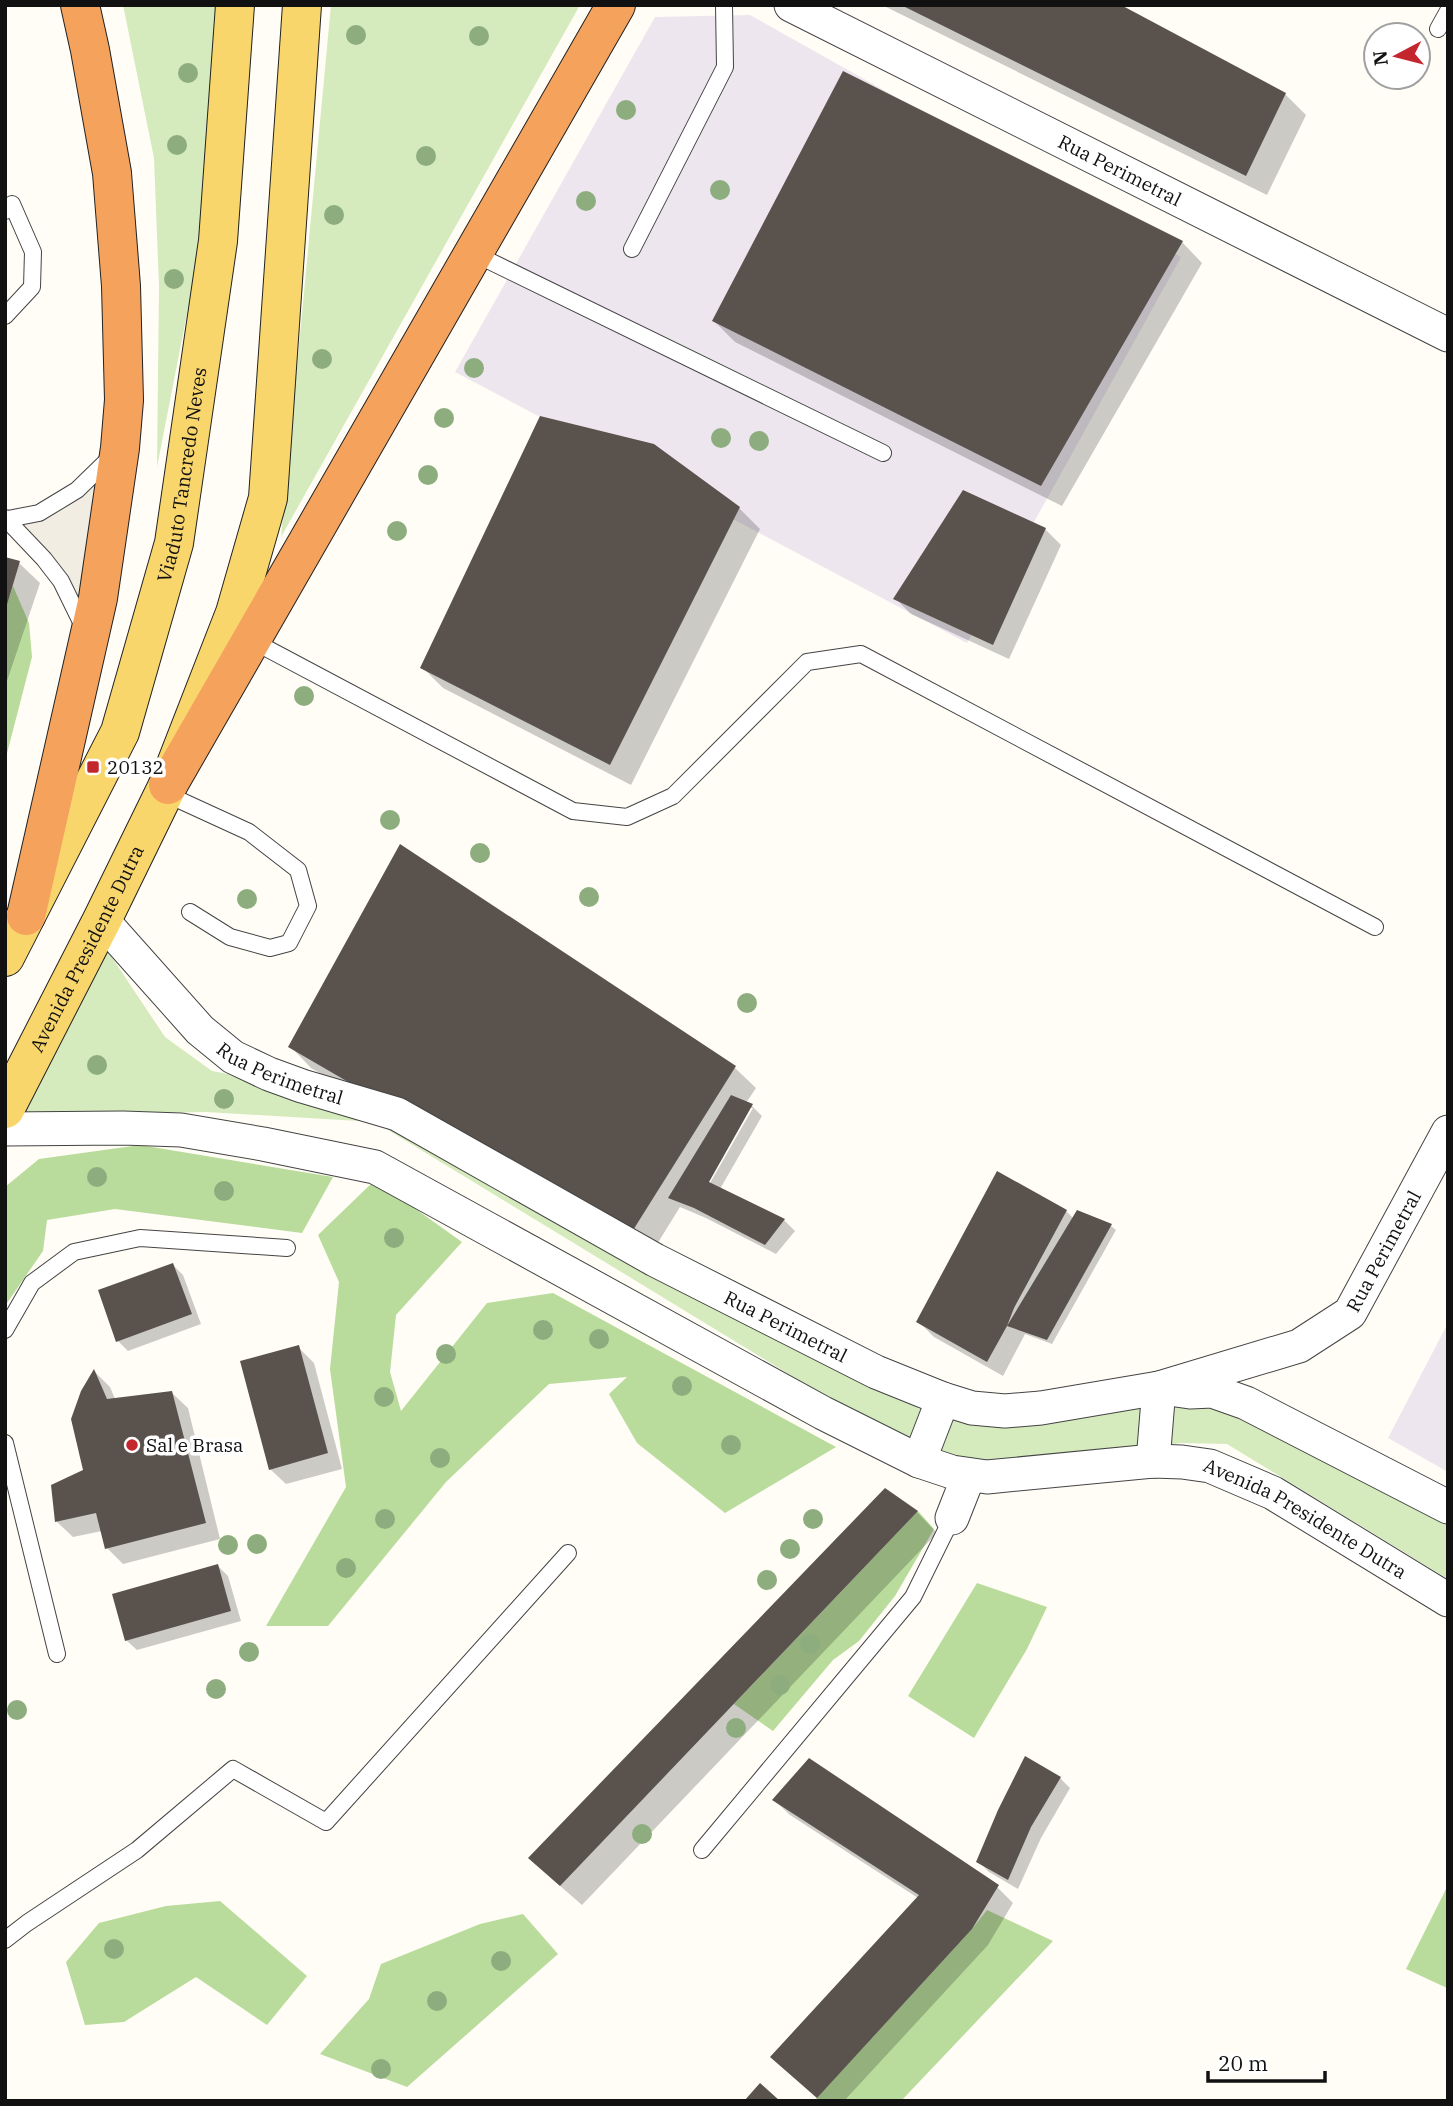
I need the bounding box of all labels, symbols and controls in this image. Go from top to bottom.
north arrow [1362,21,1432,91]
text: N [1367,49,1393,67]
street label: Rua Perimetral [1054,129,1186,211]
street label: Viaduto Tancredo Neves [151,366,211,585]
place label: 20132 [107,755,164,779]
marker: 20132 [85,759,101,775]
street label: Avenida Presidente Dutra [24,841,149,1056]
street label: Rua Perimetral [212,1037,346,1110]
street label: Rua Perimetral [1341,1186,1426,1316]
street label: Rua Perimetral [720,1285,852,1368]
place label: Sal e Brasa [146,1433,243,1457]
marker: Sal e Brasa [124,1437,140,1453]
street label: Avenida Presidente Dutra [1200,1453,1411,1584]
scale bar [1208,2039,1325,2084]
text: 20 m [1218,2049,1268,2077]

